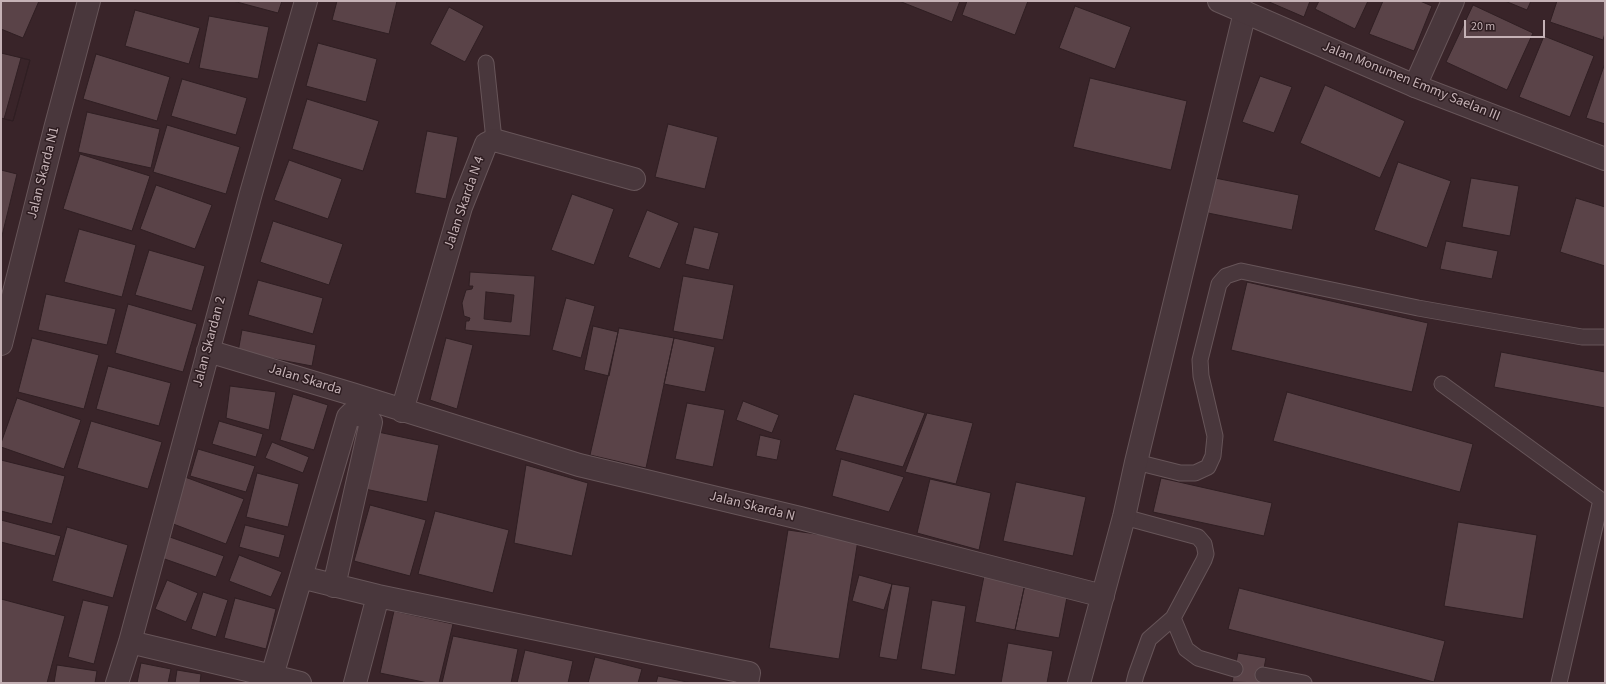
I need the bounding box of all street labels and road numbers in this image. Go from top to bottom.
street label: Jalan Monumen Emmy Saelan III [1320,39,1502,125]
street label: Jalan Skarda N1 [24,125,64,221]
street label: Jalan Skarda N 4 [441,154,489,252]
street label: Jalan Skardan 2 [190,295,230,389]
street label: Jalan Skarda [266,361,344,399]
street label: Jalan Skarda N [707,488,797,526]

